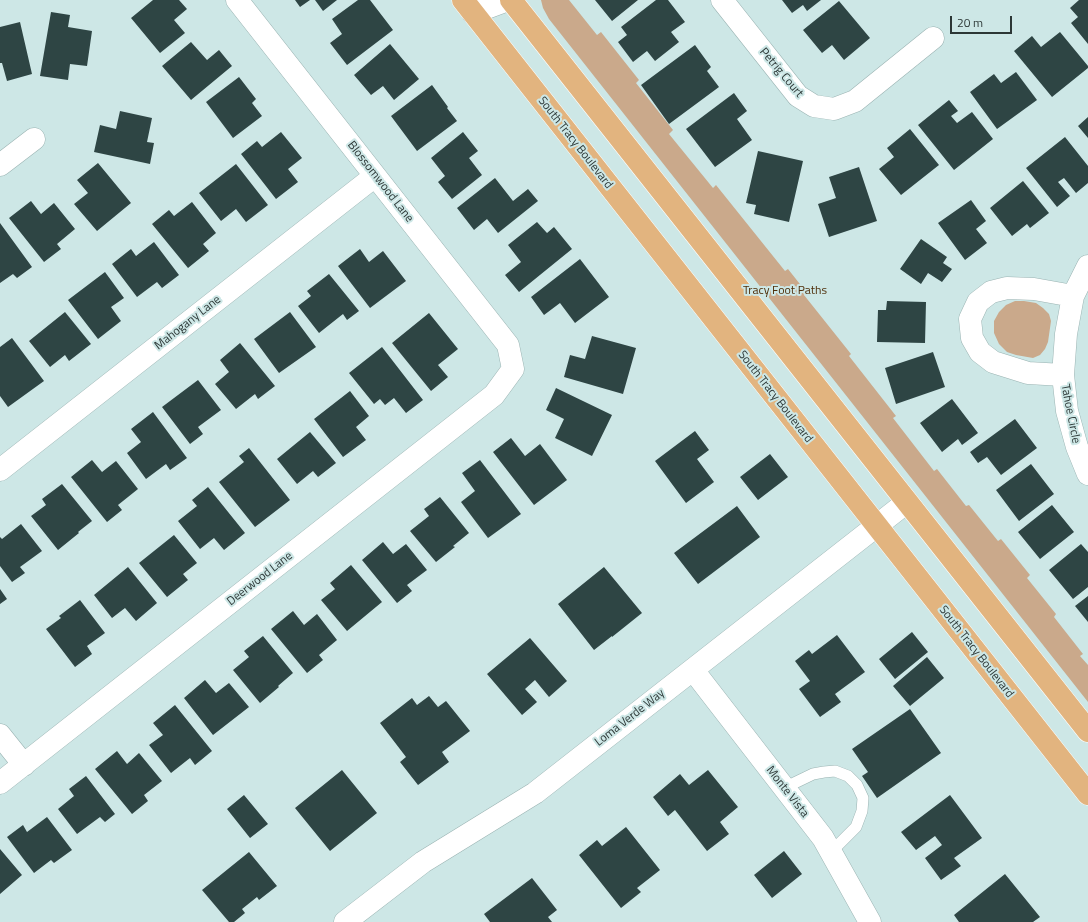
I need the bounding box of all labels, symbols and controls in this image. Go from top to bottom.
scale bar [952,8,1014,34]
text: 20 m [957,13,983,32]
street label: Petrig Court [756,45,806,101]
street label: South Tracy Boulevard [535,94,615,192]
street label: Blossomwood Lane [344,139,416,225]
park label: Tracy Foot Paths [743,284,827,298]
street label: Mahogany Lane [152,293,224,353]
street label: South Tracy Boulevard [735,348,815,446]
street label: Tahoe Circle [1057,383,1083,445]
street label: Deerwood Lane [224,549,296,609]
street label: South Tracy Boulevard [936,603,1016,701]
street label: Loma Verde Way [592,686,668,750]
street label: Monte Vista [763,763,811,821]

